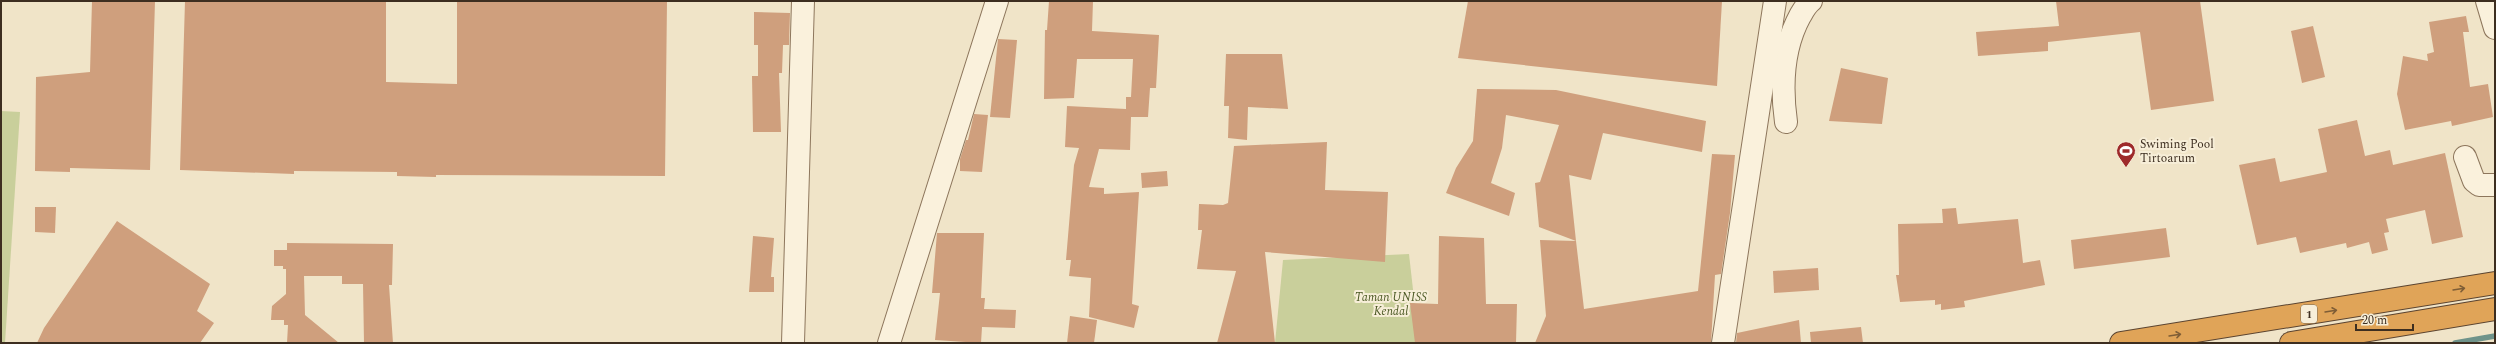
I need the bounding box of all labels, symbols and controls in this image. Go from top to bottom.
place label: Swiming Pool Tirtoarum [2140,135,2214,168]
sports icon: Swiming Pool Tirtoarum [2115,140,2137,168]
one-way arrow [2453,285,2466,293]
park label: Taman UNISS Kendal [1355,288,1427,321]
road number: 1 [2301,305,2317,323]
one-way arrow [2324,306,2337,314]
scale bar [2356,306,2413,332]
text: 20 m [2362,311,2387,330]
one-way arrow [2168,331,2181,339]

